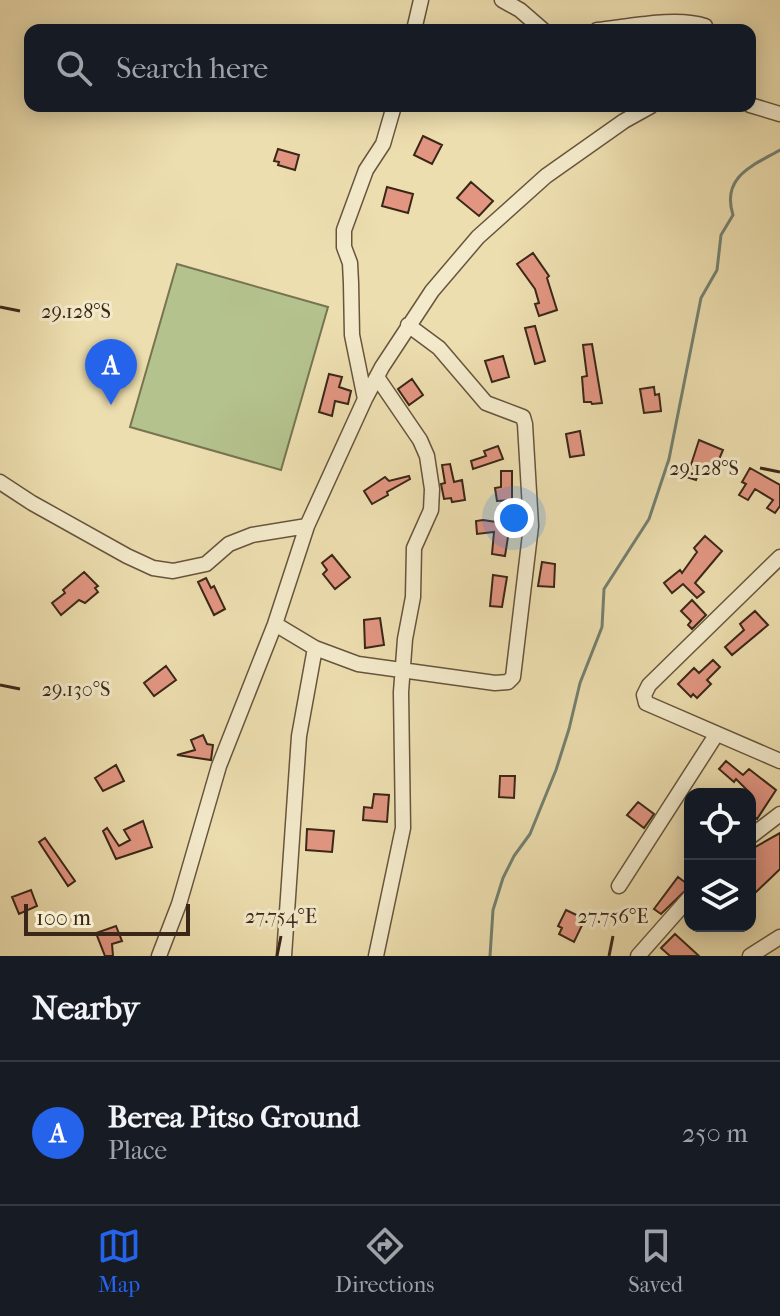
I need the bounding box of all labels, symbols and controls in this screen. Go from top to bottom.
search box [24,24,756,112]
icon: search [52,46,96,90]
text: Search here [116,51,268,86]
text: 29.128°S [41,300,111,323]
pin: A [85,339,137,405]
text: 29.128°S [669,457,739,480]
your location [494,498,534,538]
text: 29.130°S [42,678,110,701]
map controls [684,788,756,932]
button: locate [684,788,756,860]
button: layers [684,860,756,932]
scale bar [24,900,190,936]
text: 100 m [36,905,91,931]
text: 27.754°E [245,905,317,928]
text: 27.756°E [578,905,648,928]
text: Nearby [32,988,139,1028]
text: Berea Pitso Ground [108,1100,360,1135]
text: A [50,1118,66,1149]
text: 250 m [682,1118,748,1149]
text: Place [108,1135,167,1166]
tab: Map [97,1224,141,1298]
tab: Directions [335,1224,434,1298]
tab: Saved [628,1224,683,1298]

